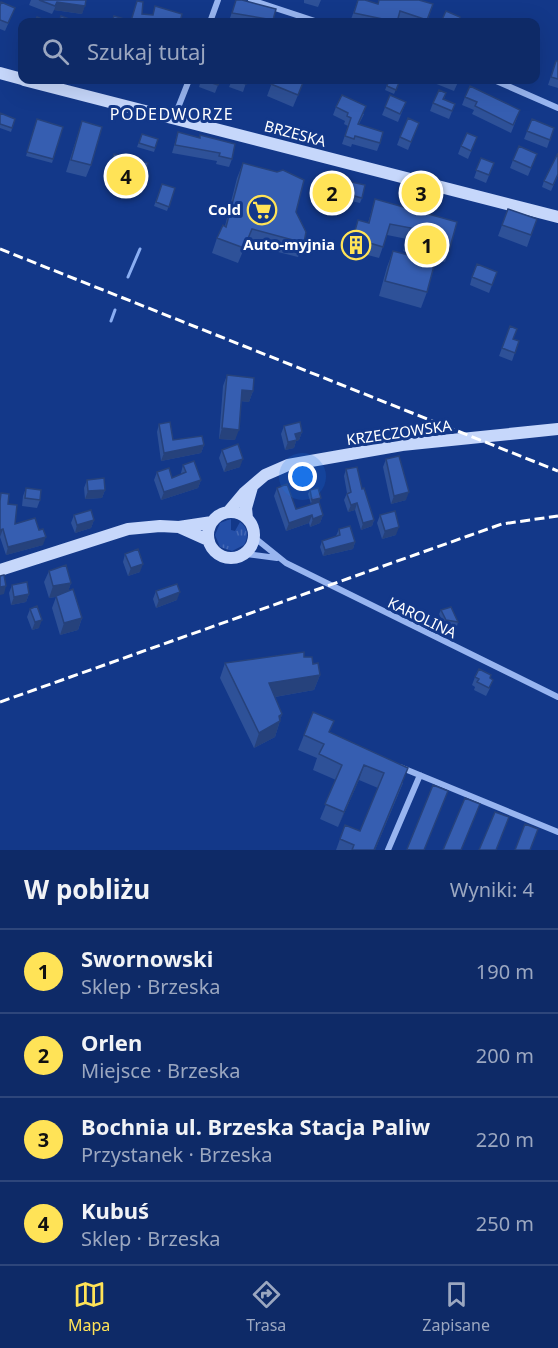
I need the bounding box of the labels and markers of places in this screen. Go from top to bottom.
pin: 4 [106,154,146,198]
pin: 2 [312,170,352,216]
pin: 3 [402,170,440,216]
supermarket icon: Cold [246,194,278,226]
place label: Cold [208,199,241,219]
pin: 1 [408,222,446,268]
building icon: Auto-myjnia [340,229,372,261]
place label: Auto-myjnia [243,234,335,254]

